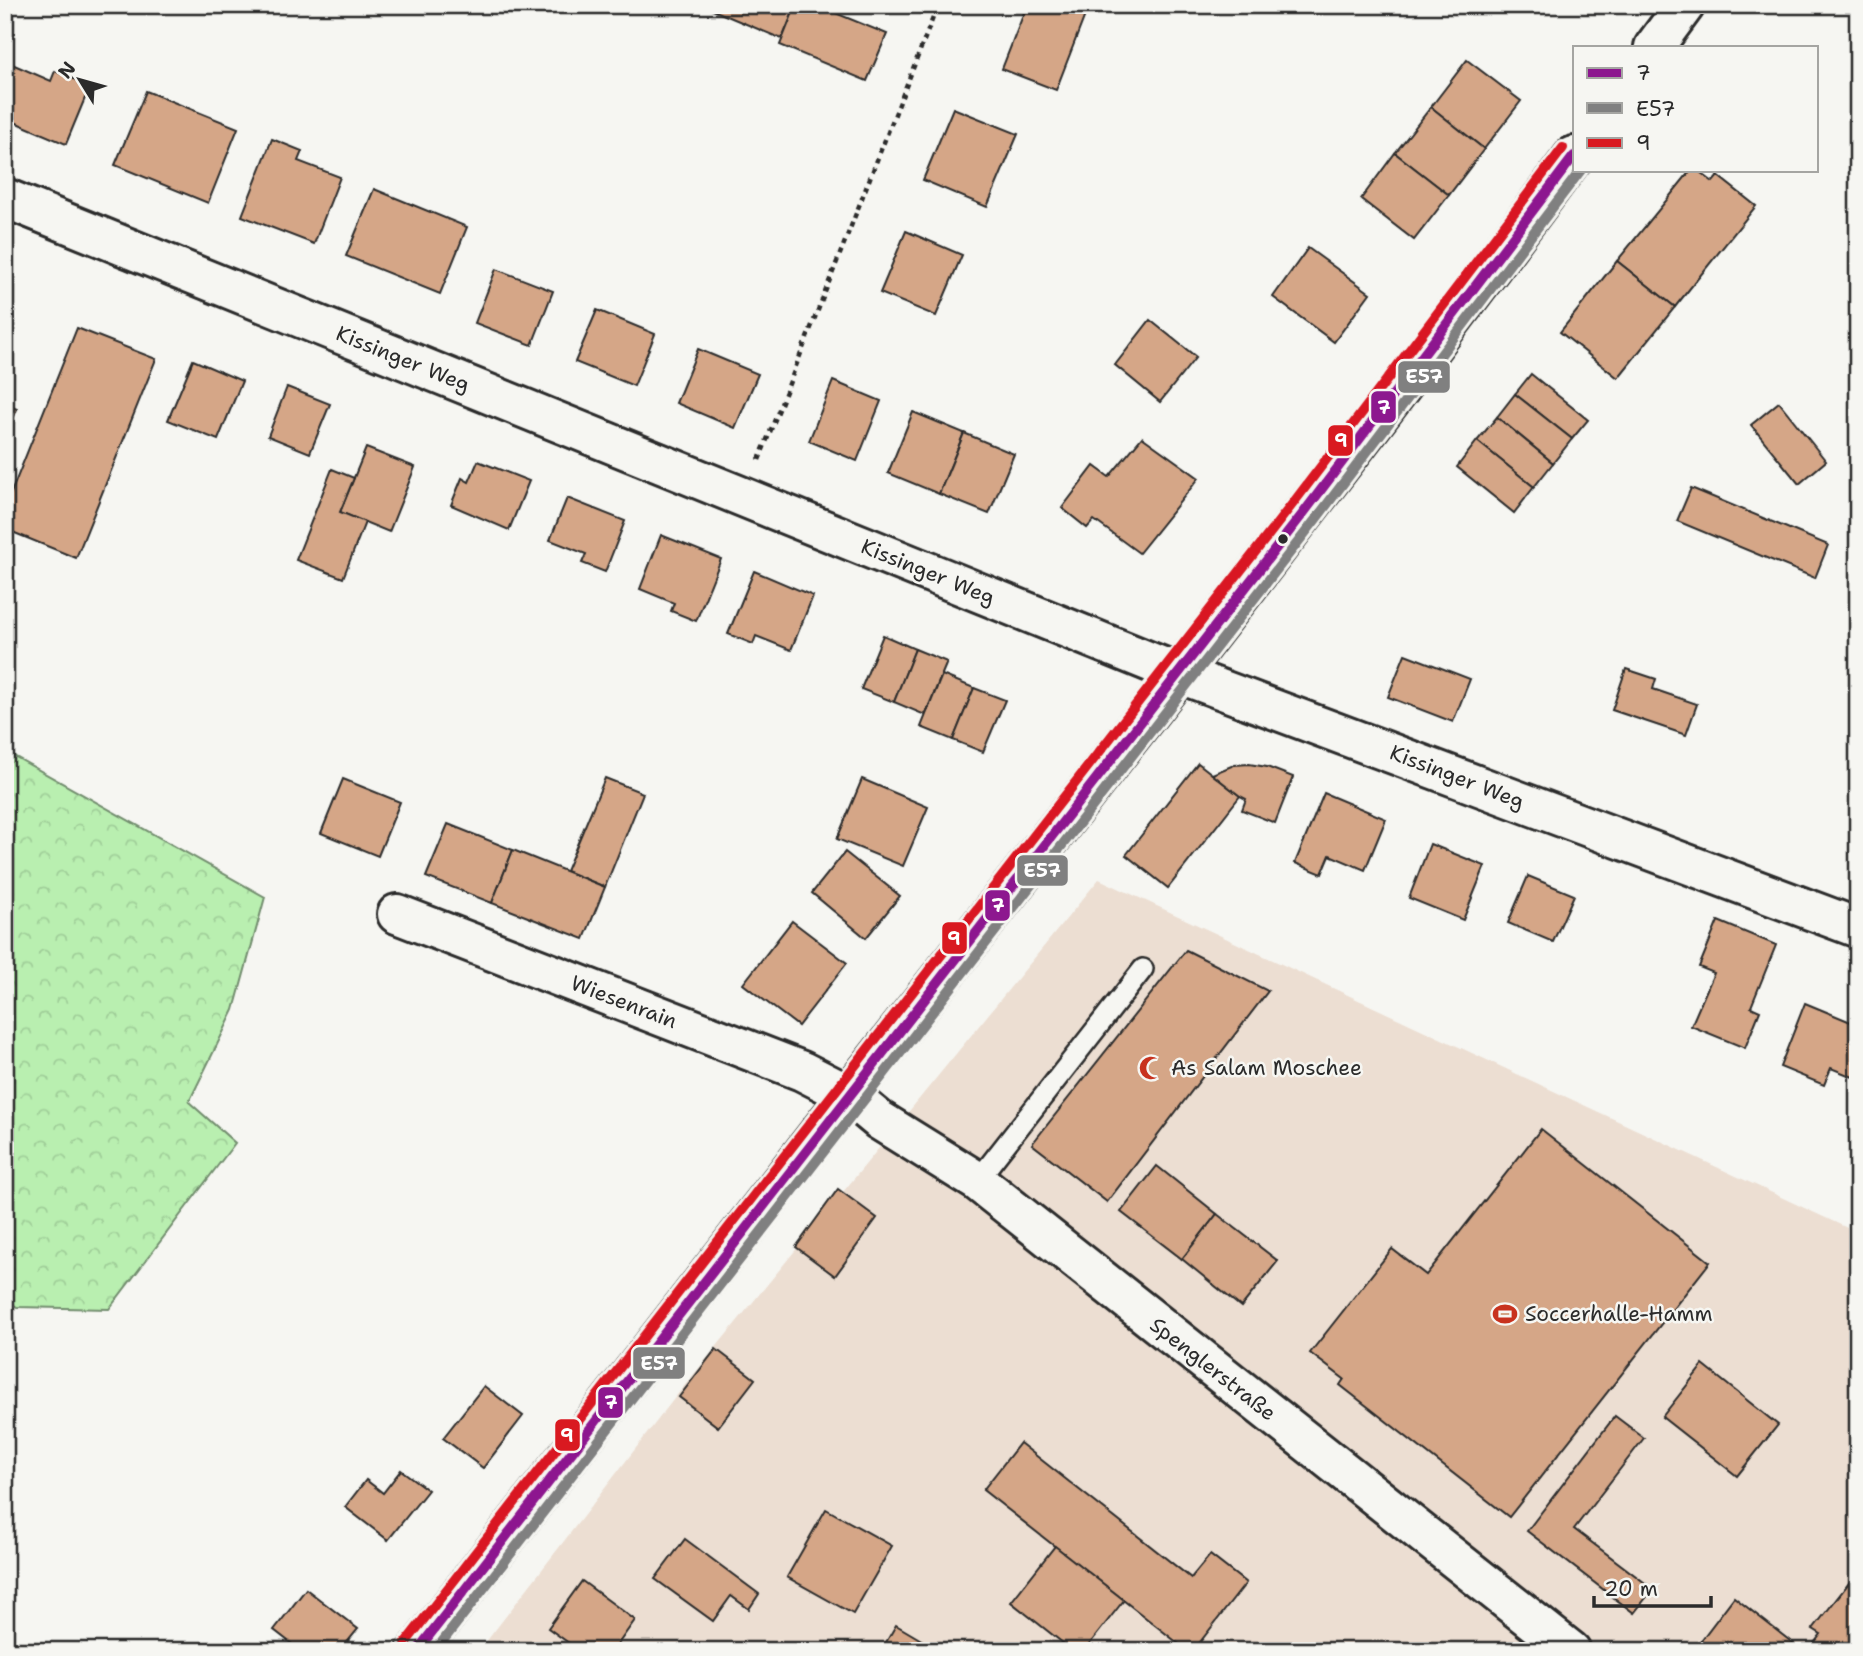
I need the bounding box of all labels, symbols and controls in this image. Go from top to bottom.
north arrow [46,46,116,116]
legend [1573,46,1818,172]
text: N [52,57,81,84]
text: 7 [1636,59,1651,87]
text: E57 [1636,95,1675,123]
text: 9 [1636,129,1651,157]
street label: Kissinger Weg [332,319,474,399]
line badge: E57 [1397,360,1451,394]
text: E57 [1405,364,1443,389]
line badge: 7 [1370,390,1397,424]
text: 7 [1377,395,1391,420]
line badge: 9 [1327,424,1354,457]
text: 9 [1334,428,1348,453]
street label: Kissinger Weg [857,532,999,612]
unlabelled marker [1276,532,1290,546]
street label: Kissinger Weg [1386,738,1528,816]
line badge: E57 [1016,854,1069,887]
text: E57 [1023,858,1061,883]
line badge: 7 [984,889,1011,922]
text: 7 [991,893,1005,918]
line badge: 9 [941,921,968,955]
text: 9 [947,926,961,951]
street label: Wiesenrain [567,969,681,1035]
mosque icon: As Salam Moschee [1137,1054,1165,1082]
place label: As Salam Moschee [1171,1054,1362,1082]
sports icon: Soccerhalle-Hamm [1491,1300,1519,1328]
place label: Soccerhalle-Hamm [1525,1300,1713,1328]
street label: Spenglerstraße [1144,1311,1282,1427]
line badge: E57 [632,1346,686,1380]
text: E57 [640,1351,678,1376]
line badge: 7 [597,1386,624,1419]
text: 7 [604,1390,618,1415]
line badge: 9 [554,1418,581,1452]
text: 9 [560,1423,574,1448]
scale bar [1594,1565,1711,1609]
text: 20 m [1604,1575,1658,1603]

